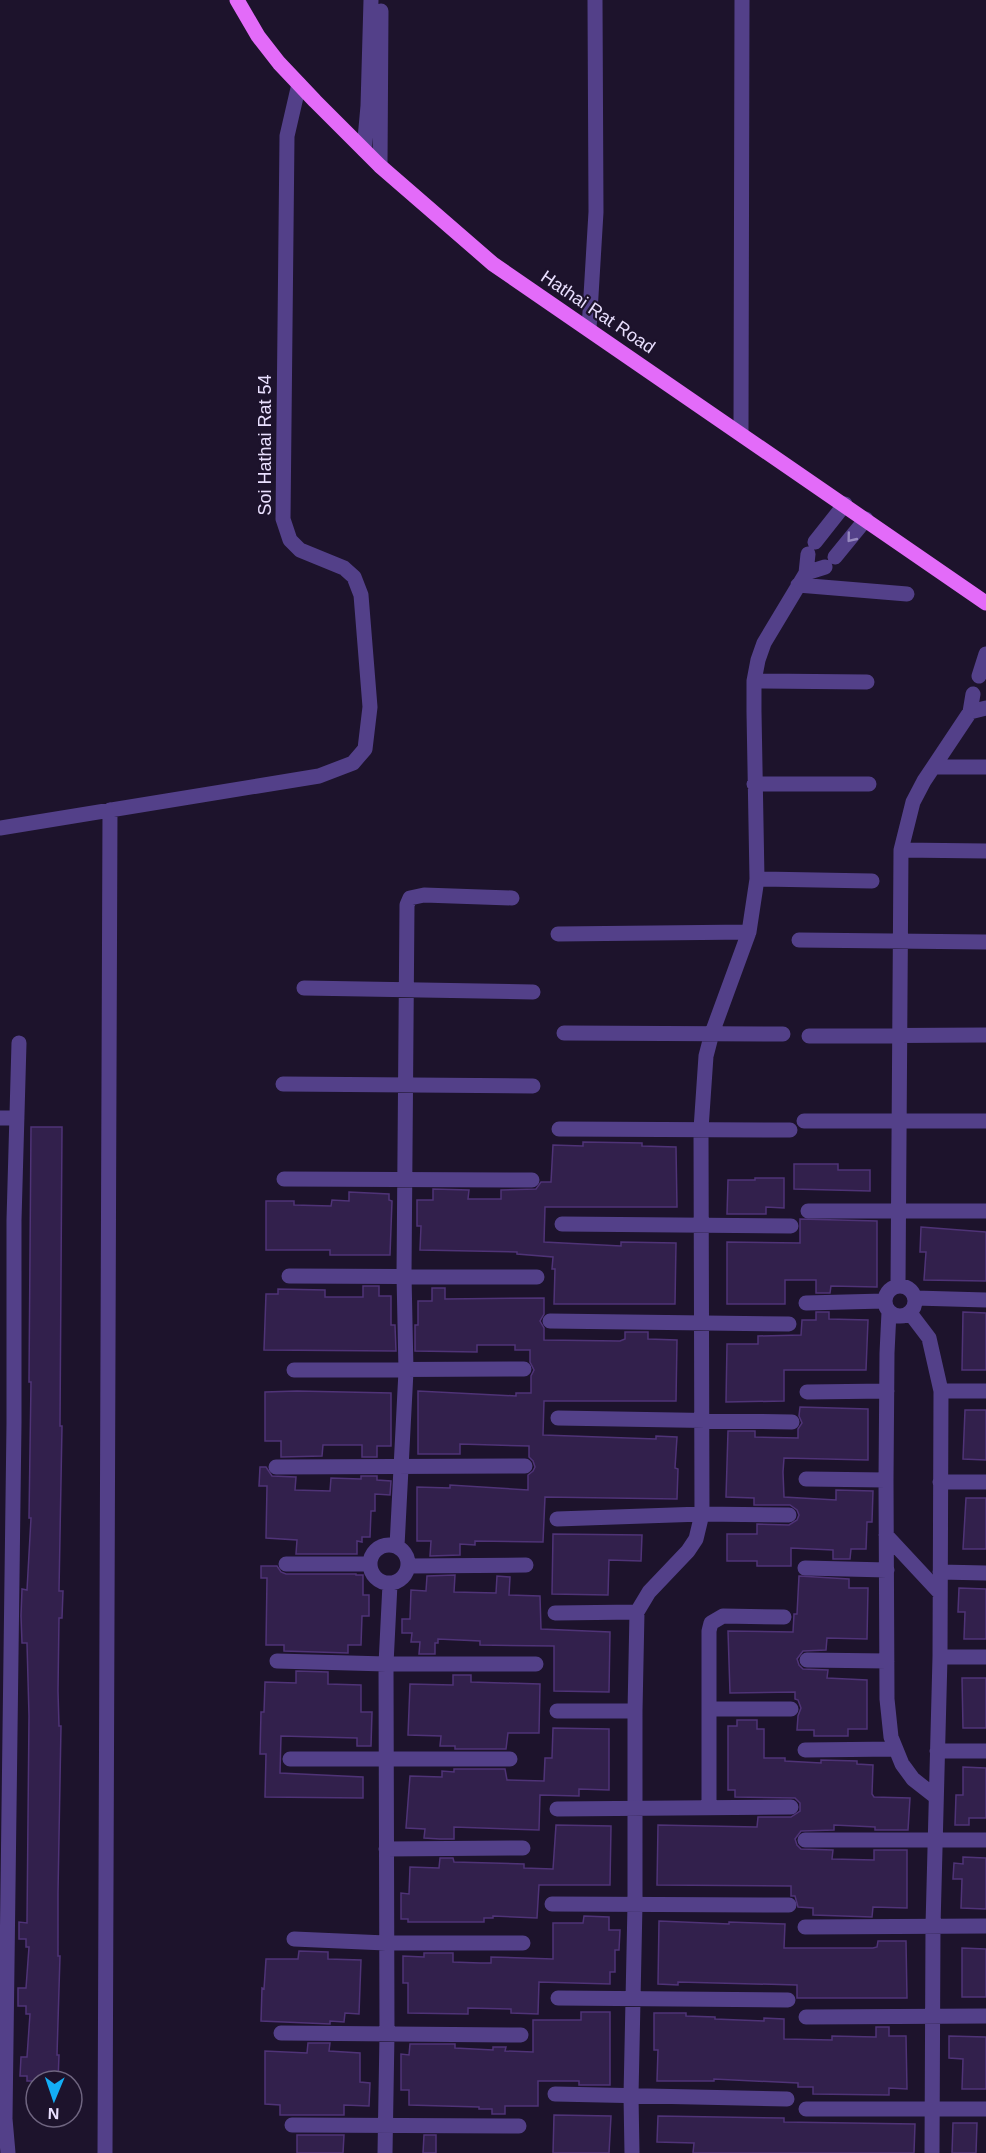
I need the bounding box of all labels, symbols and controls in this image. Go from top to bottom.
street label: Hathai Rat Road [537,267,659,357]
street label: Soi Hathai Rat 54 [255,374,275,516]
one-way arrow [847,531,858,542]
north arrow [24,2069,84,2129]
text: N [47,2105,60,2122]

